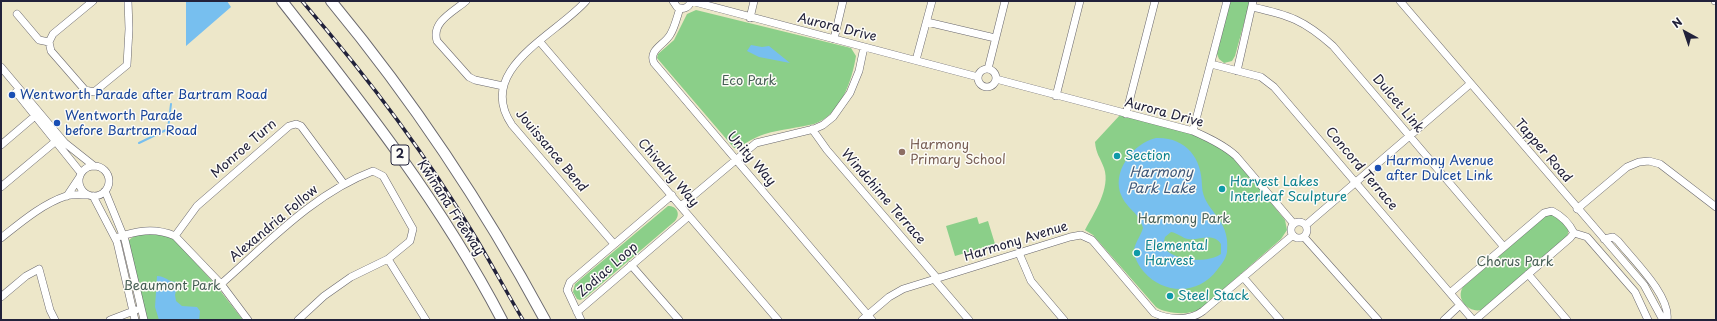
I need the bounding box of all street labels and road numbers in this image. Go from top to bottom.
street label: Aurora Drive [796,11,878,45]
street label: Dulcet Link [1369,72,1427,136]
street label: Aurora Drive [1123,95,1205,131]
street label: Jouissance Bend [512,107,590,195]
street label: Monroe Turn [208,116,280,182]
street label: Tapper Road [1511,116,1575,186]
street label: Concord Terrace [1322,124,1400,214]
street label: Unity Way [723,129,779,189]
street label: Chivalry Way [634,136,702,210]
road number: 2 [391,145,409,165]
street label: Windchime Terrace [838,146,928,248]
street label: Kwinana Freeway [413,157,487,259]
street label: Alexandria Follow [227,182,321,266]
street label: Harmony Avenue [962,219,1070,265]
street label: Zodiac Loop [575,239,641,301]

